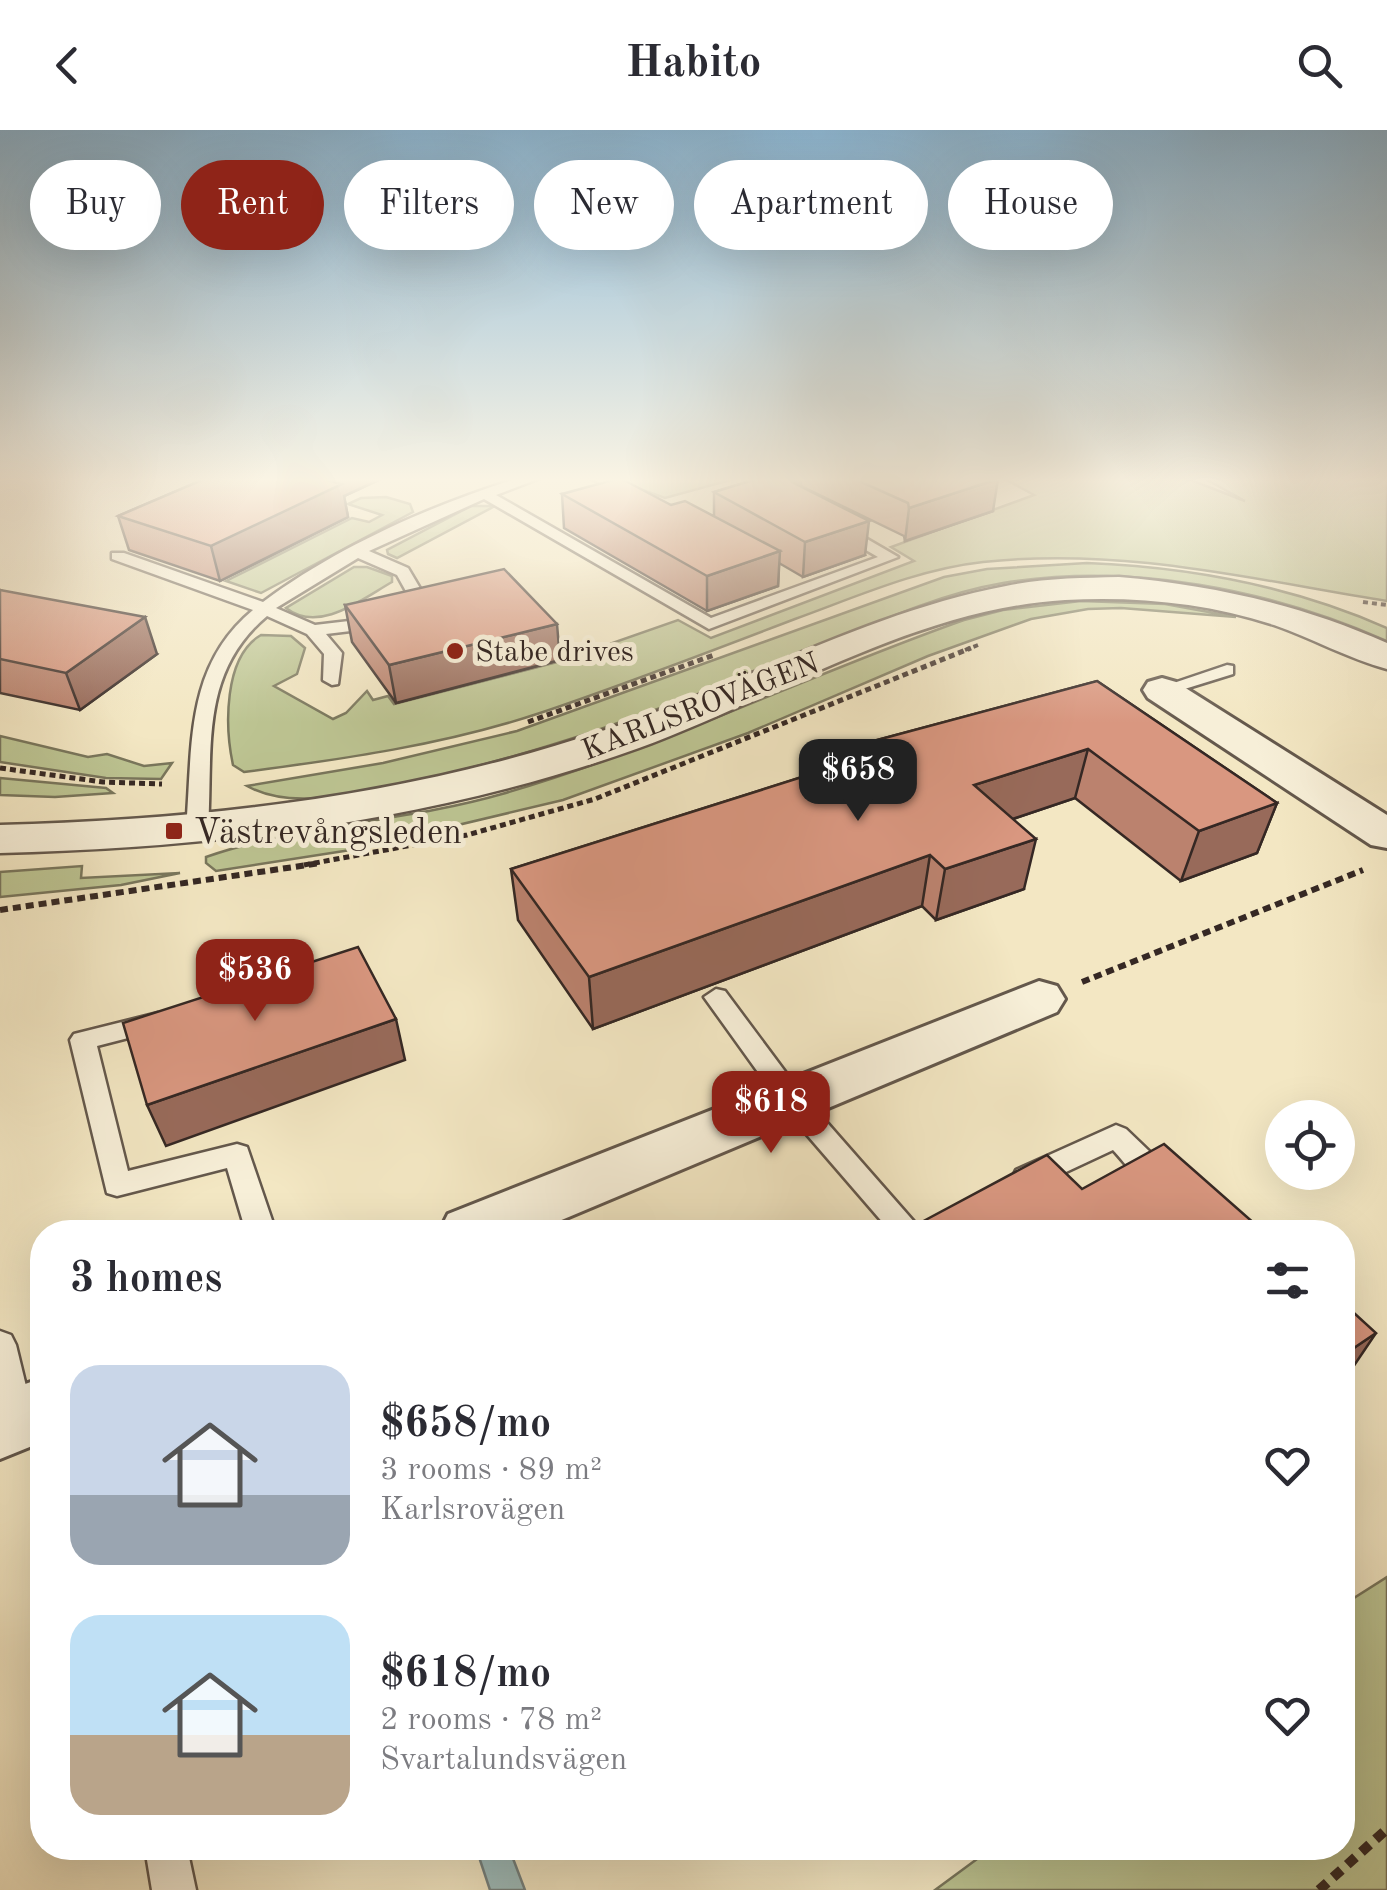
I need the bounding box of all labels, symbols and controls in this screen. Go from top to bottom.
icon: back [40,38,95,93]
icon: search [1292,38,1347,93]
text: Habito [625,42,762,87]
chip: Buy [30,160,161,250]
chip: Rent [181,160,324,250]
chip: Filters [344,160,514,250]
chip: New [534,160,674,250]
chip: Apartment [694,160,928,250]
chip: House [948,160,1113,250]
place label: Stabe drives [475,638,634,668]
marker: Stabe drives [444,640,466,662]
street label: KARLSROVÄGEN [576,645,824,767]
pin: $658 [799,739,917,824]
text: $658 [821,755,895,787]
place label: Västrevångsleden [194,816,462,851]
marker: Västrevångsleden [163,820,185,842]
pin: $536 [196,939,314,1024]
text: $536 [218,955,292,987]
pin: $618 [712,1071,830,1156]
text: $618 [734,1087,808,1119]
map controls [1265,1100,1355,1190]
button: locate [1265,1100,1355,1190]
icon: filters [1260,1253,1315,1308]
text: 3 homes [70,1259,222,1301]
text: $658/mo [380,1404,551,1446]
icon: home [150,1405,270,1525]
icon: heart [1260,1438,1315,1493]
text: 3 rooms · 89 m² [380,1455,602,1487]
text: Karlsrovägen [380,1495,565,1527]
text: $618/mo [380,1654,551,1696]
icon: home [150,1655,270,1775]
icon: heart [1260,1688,1315,1743]
text: 2 rooms · 78 m² [380,1705,602,1737]
text: Svartalundsvägen [380,1745,627,1777]

